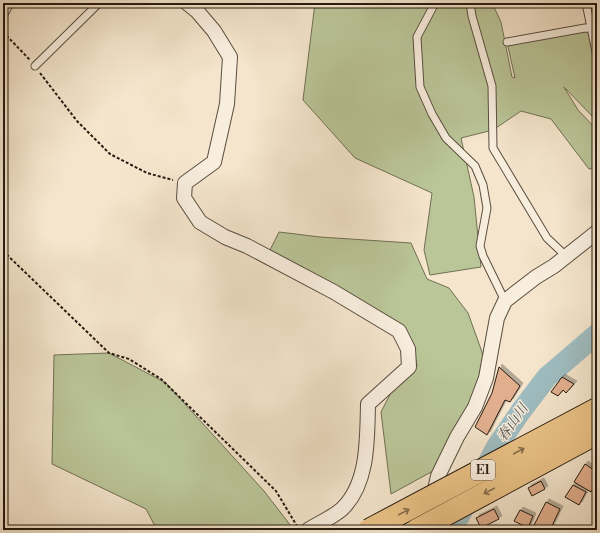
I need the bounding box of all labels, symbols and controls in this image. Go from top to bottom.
water label: 春山川 [494,399,534,445]
one-way arrow [512,446,524,454]
road number: E1 [471,460,495,480]
one-way arrow [483,488,495,496]
one-way arrow [397,507,409,515]

